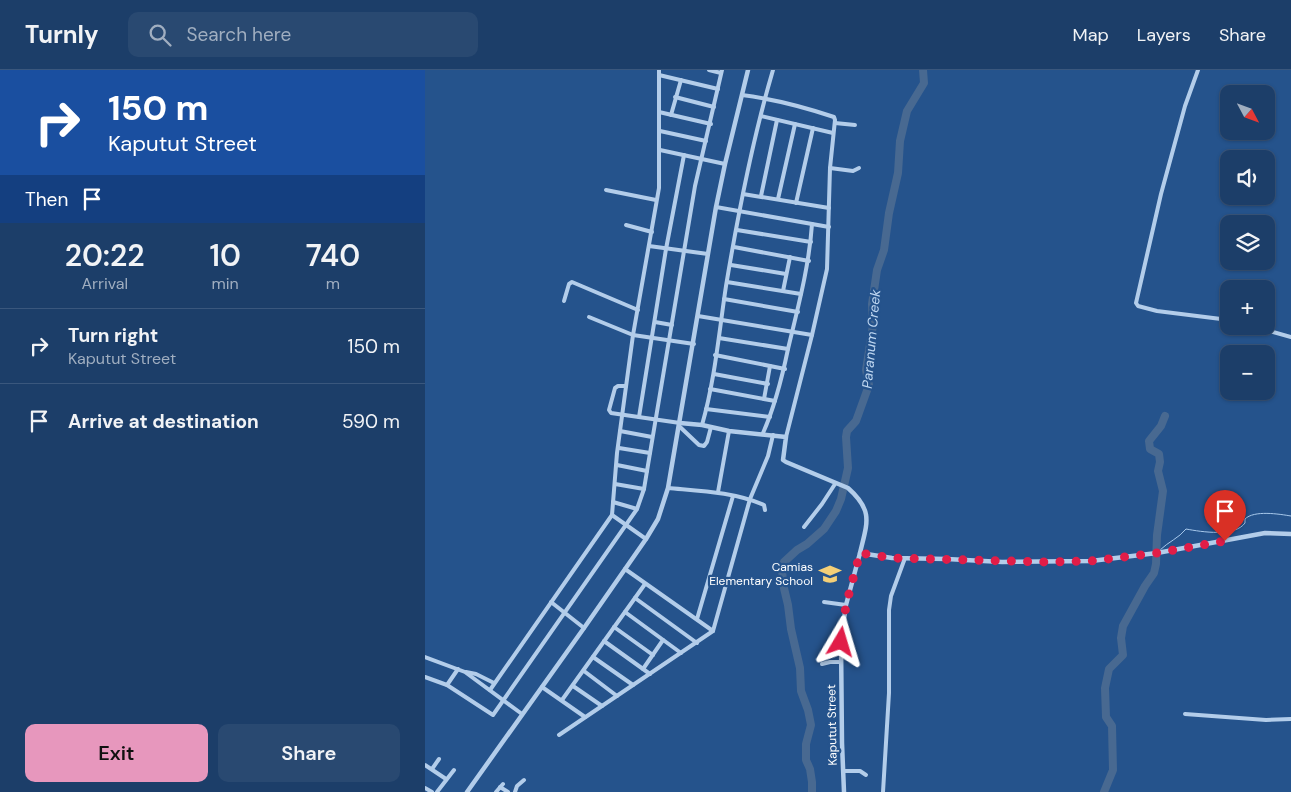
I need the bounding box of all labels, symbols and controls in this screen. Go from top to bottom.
search box [128,12,478,57]
text: Turnly [25,19,98,50]
icon: search [146,21,174,49]
text: Search here [186,22,291,47]
text: Map [1073,23,1109,47]
text: Layers [1137,23,1191,47]
text: Share [1219,23,1266,47]
text: 150 m [108,85,208,131]
north arrow [1220,85,1275,140]
map controls [1220,85,1275,400]
icon: right [25,90,90,155]
text: Kaputut Street [108,129,257,158]
button: sound [1220,150,1275,205]
icon: arrive [78,185,106,213]
text: Then [25,187,68,212]
button: layers [1220,215,1275,270]
text: 20:22 [65,236,145,275]
text: 10 [209,236,241,275]
text: 740 [306,236,360,275]
text: Arrival [81,273,128,294]
text: min [212,273,239,294]
text: m [326,273,340,294]
button: + [1220,280,1275,335]
water label: Paranum Creek [858,288,884,389]
text: Turn right [68,323,158,348]
icon: right [25,332,53,360]
text: 150 m [348,334,400,359]
button: − [1220,345,1275,400]
text: Kaputut Street [68,348,176,369]
icon: arrive [25,407,53,435]
text: Arrive at destination [68,409,259,434]
text: 590 m [342,409,400,434]
pin [1204,490,1246,541]
icon: arrive [1211,497,1239,525]
place label: Camias Elementary School [709,559,813,589]
school or university icon: Camias Elementary School [817,561,843,587]
position arrow [814,615,866,667]
street label: Kaputut Street [823,684,841,766]
button: Exit [25,724,208,782]
button: Share [218,724,400,782]

